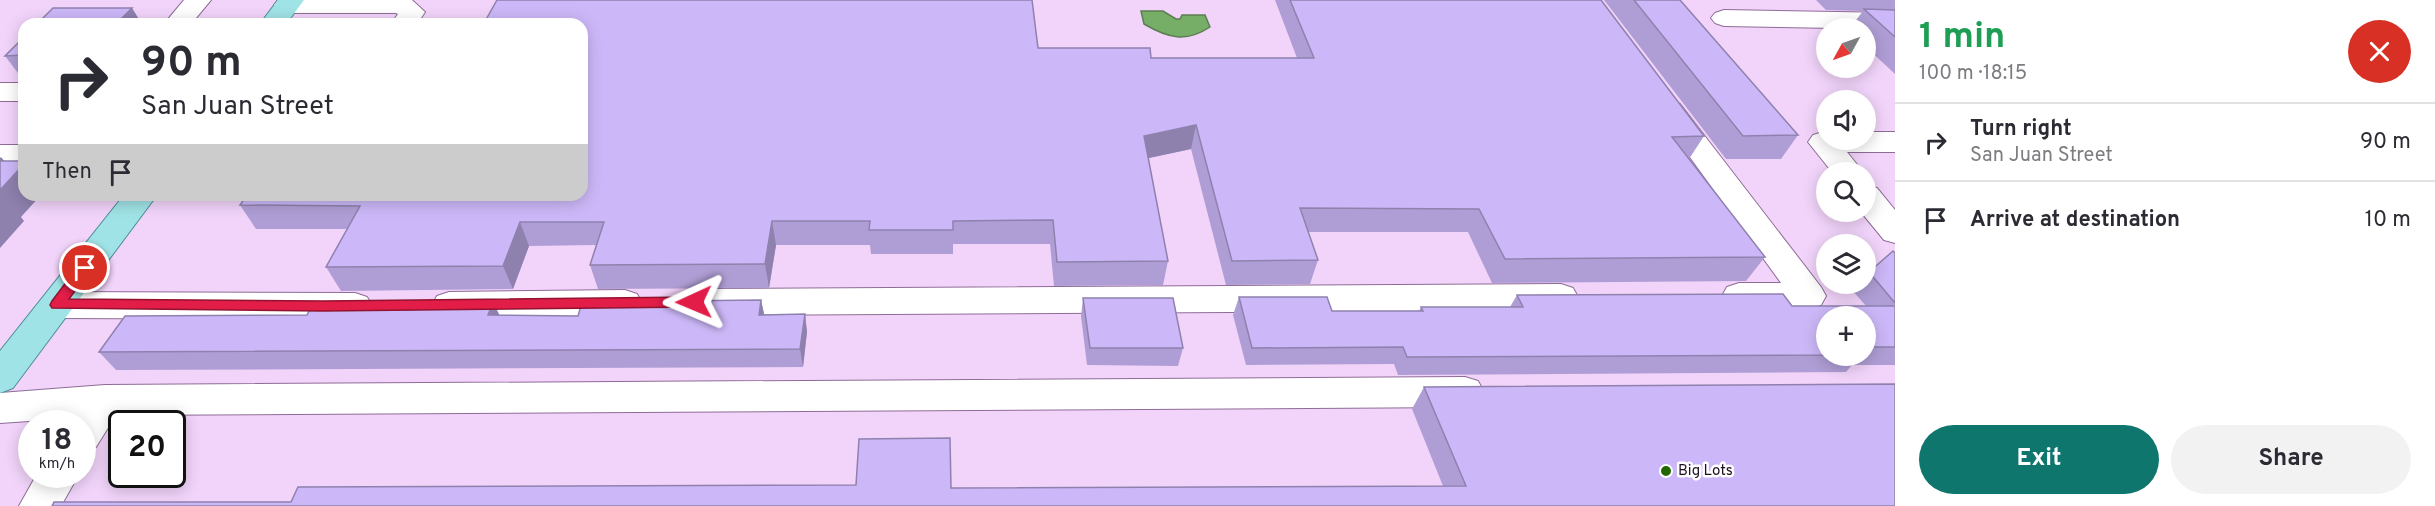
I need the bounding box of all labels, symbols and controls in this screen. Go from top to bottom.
text: 1 min [1919,15,2005,61]
north arrow [1816,18,1876,78]
map controls [1816,18,1876,366]
button: close [2348,20,2411,83]
text: 90 m [141,38,242,91]
icon: right [42,42,120,120]
text: 100 m · 18:15 [1919,61,2027,87]
text: San Juan Street [141,90,334,124]
button: sound [1816,90,1876,150]
text: Turn right [1970,116,2072,143]
icon: right [1919,126,1952,159]
text: 90 m [2360,129,2411,156]
text: San Juan Street [1970,143,2113,169]
icon: arrive [104,156,137,189]
text: Then [42,159,92,186]
button: search [1816,162,1876,222]
icon: arrive [1919,204,1952,237]
text: Arrive at destination [1970,207,2180,234]
text: 10 m [2365,207,2411,234]
button: layers [1816,234,1876,294]
pin [59,242,110,293]
icon: arrive [68,251,101,284]
position arrow [662,270,726,334]
button: + [1816,306,1876,366]
speed limit sign: 20 [108,410,186,488]
text: 18 [42,423,72,460]
button: Exit [1919,425,2159,494]
button: Share [2171,425,2411,494]
text: km/h [39,455,75,474]
place label: Big Lots [1678,462,1733,481]
marker: Big Lots [1659,464,1673,478]

